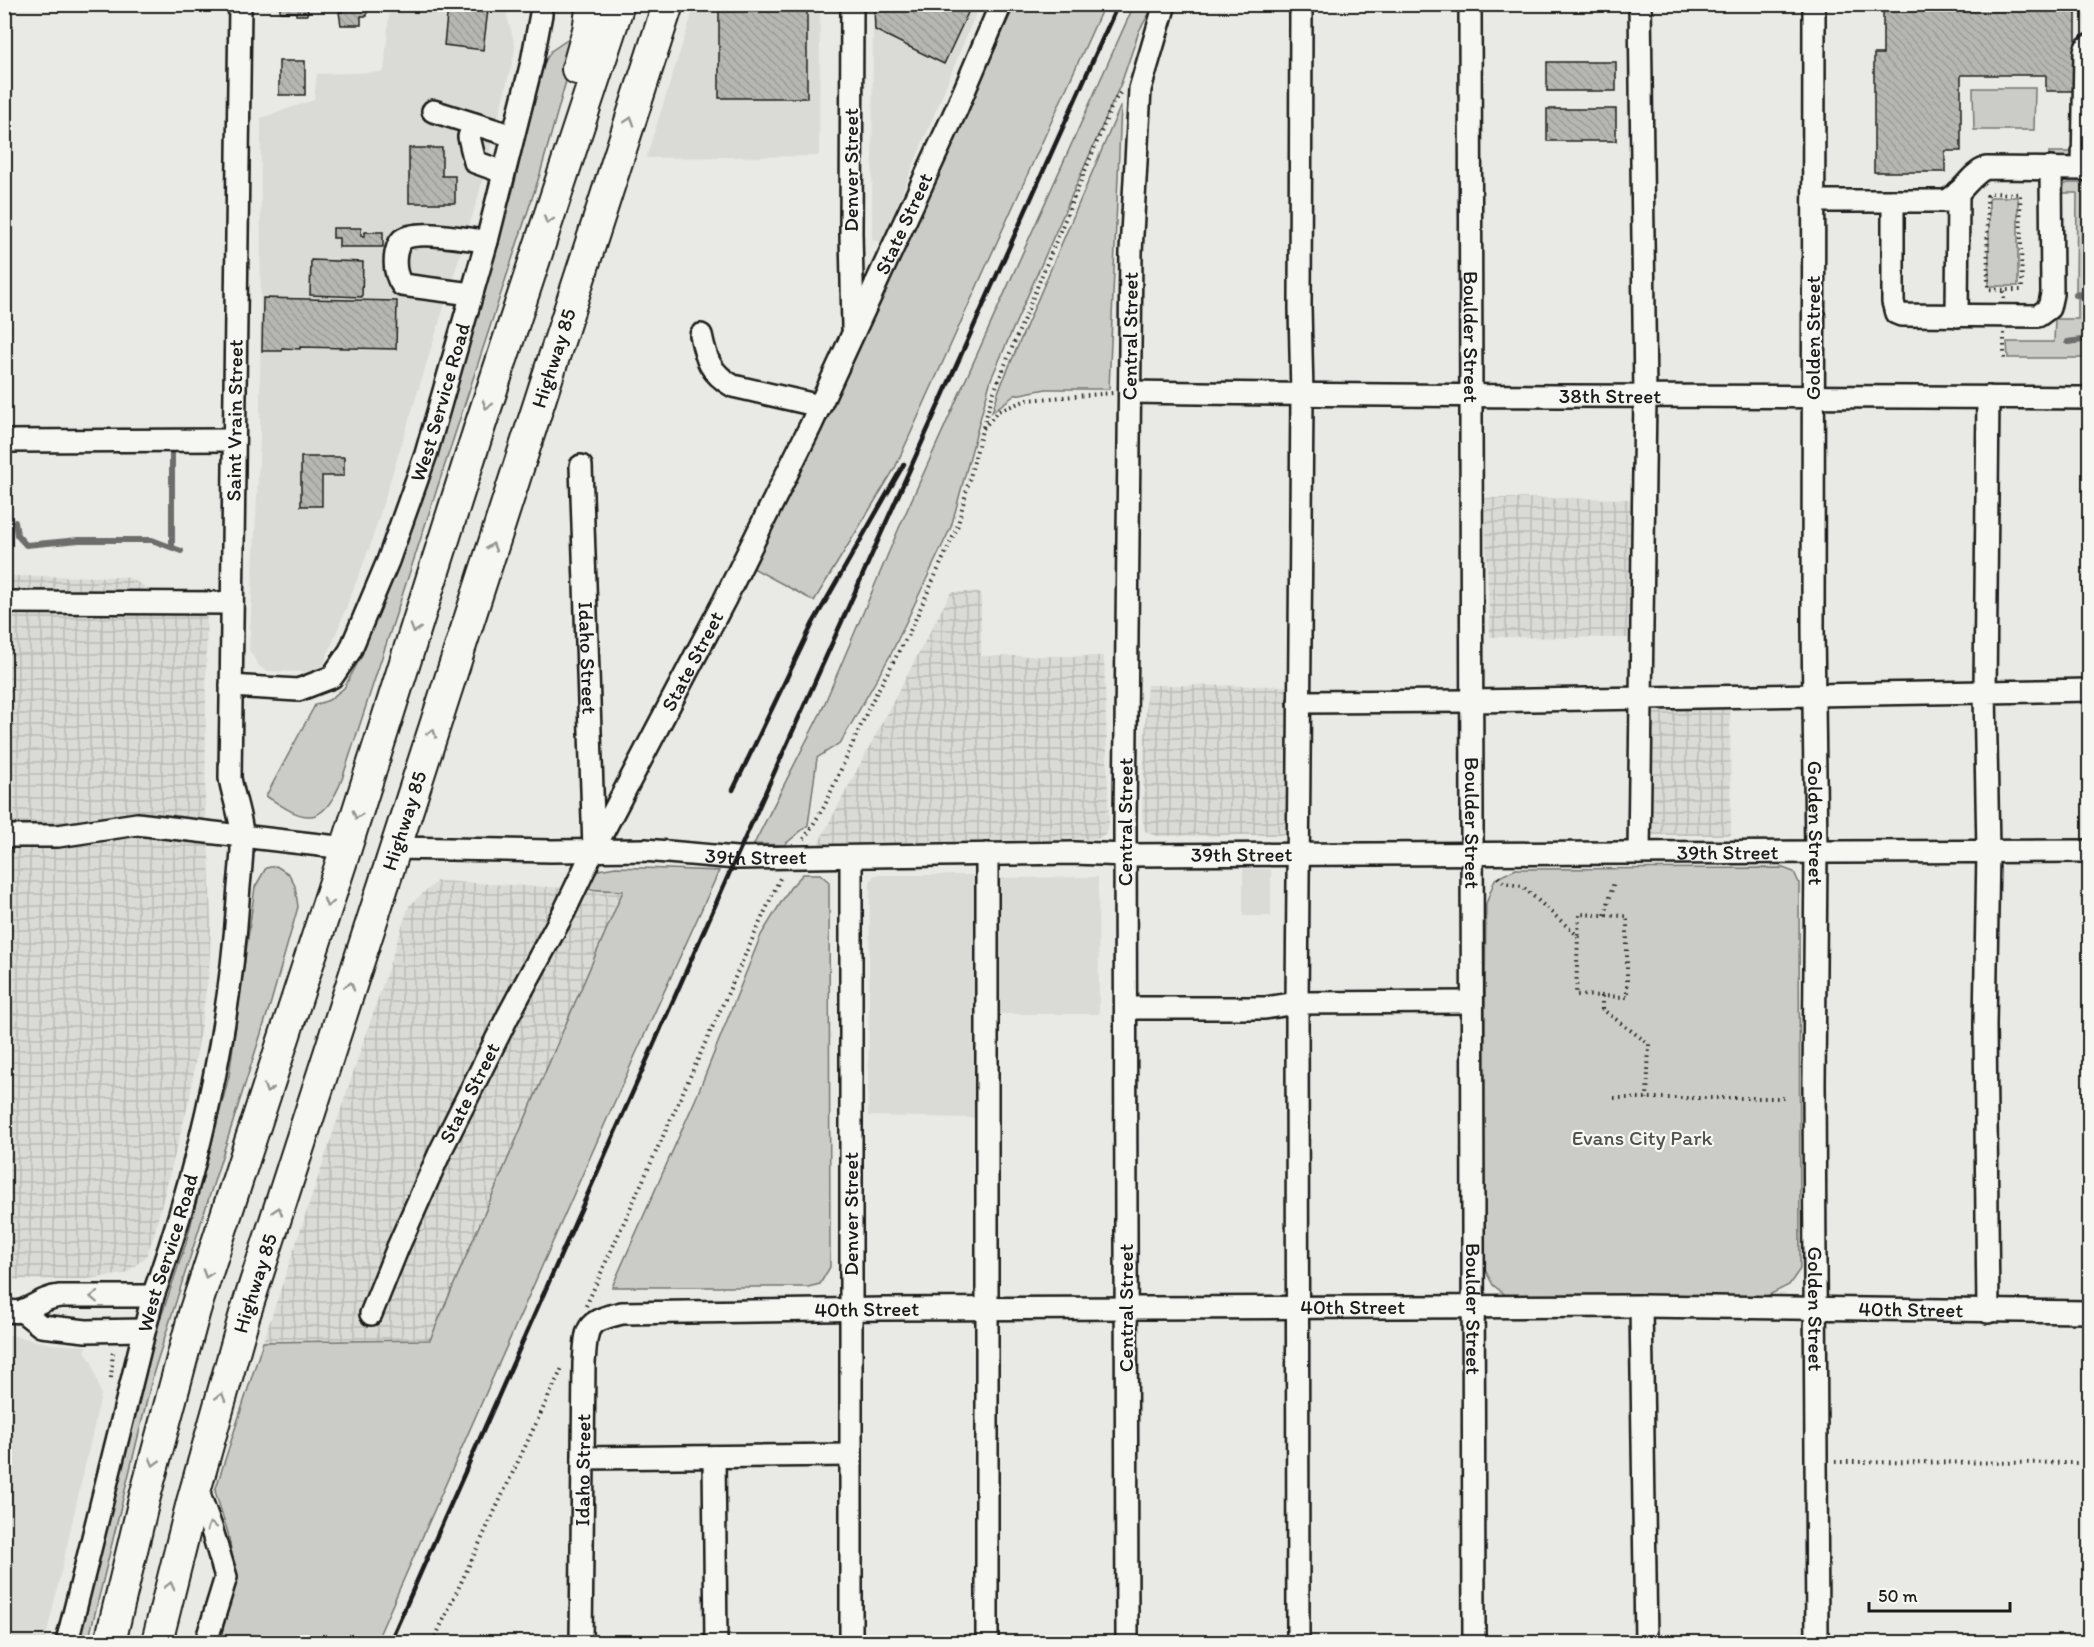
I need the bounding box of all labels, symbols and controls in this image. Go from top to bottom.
street label: Denver Street [838,108,863,232]
one-way arrow [623,116,635,127]
street label: State Street [869,168,938,278]
one-way arrow [542,214,555,225]
street label: Central Street [1116,271,1143,401]
street label: Boulder Street [1459,271,1484,403]
street label: Golden Street [1800,276,1825,400]
street label: Highway 85 [525,305,581,411]
street label: West Service Road [404,319,475,485]
street label: Saint Vrain Street [221,339,248,502]
street label: 38th Street [1559,383,1661,408]
one-way arrow [482,399,494,410]
one-way arrow [484,542,497,553]
street label: Idaho Street [574,601,602,715]
street label: State Street [656,607,728,715]
one-way arrow [410,623,422,634]
one-way arrow [424,728,437,739]
street label: Central Street [1112,757,1138,886]
street label: Boulder Street [1460,757,1485,889]
street label: Golden Street [1803,760,1829,886]
street label: Highway 85 [376,768,432,874]
one-way arrow [351,809,364,820]
street label: 39th Street [1677,839,1779,865]
street label: 39th Street [1191,841,1293,867]
street label: 39th Street [704,842,807,870]
one-way arrow [323,897,335,908]
one-way arrow [343,981,355,992]
street label: State Street [433,1038,505,1147]
one-way arrow [262,1083,275,1094]
park label: Evans City Park [1572,1125,1712,1150]
street label: Denver Street [838,1152,863,1276]
street label: West Service Road [132,1170,203,1335]
one-way arrow [271,1206,283,1217]
street label: Highway 85 [227,1230,282,1336]
street label: Boulder Street [1461,1243,1486,1375]
street label: Central Street [1113,1244,1138,1372]
street label: Golden Street [1803,1246,1829,1372]
one-way arrow [202,1268,214,1279]
one-way arrow [90,1291,99,1303]
street label: 40th Street [1300,1294,1405,1319]
street label: 40th Street [814,1296,919,1322]
street label: 40th Street [1858,1296,1963,1322]
one-way arrow [214,1392,226,1403]
street label: Idaho Street [569,1413,595,1526]
one-way arrow [148,1456,161,1466]
one-way arrow [205,1521,218,1532]
scale bar [1869,1575,2010,1613]
one-way arrow [163,1581,176,1591]
text: 50 m [1878,1585,1918,1607]

